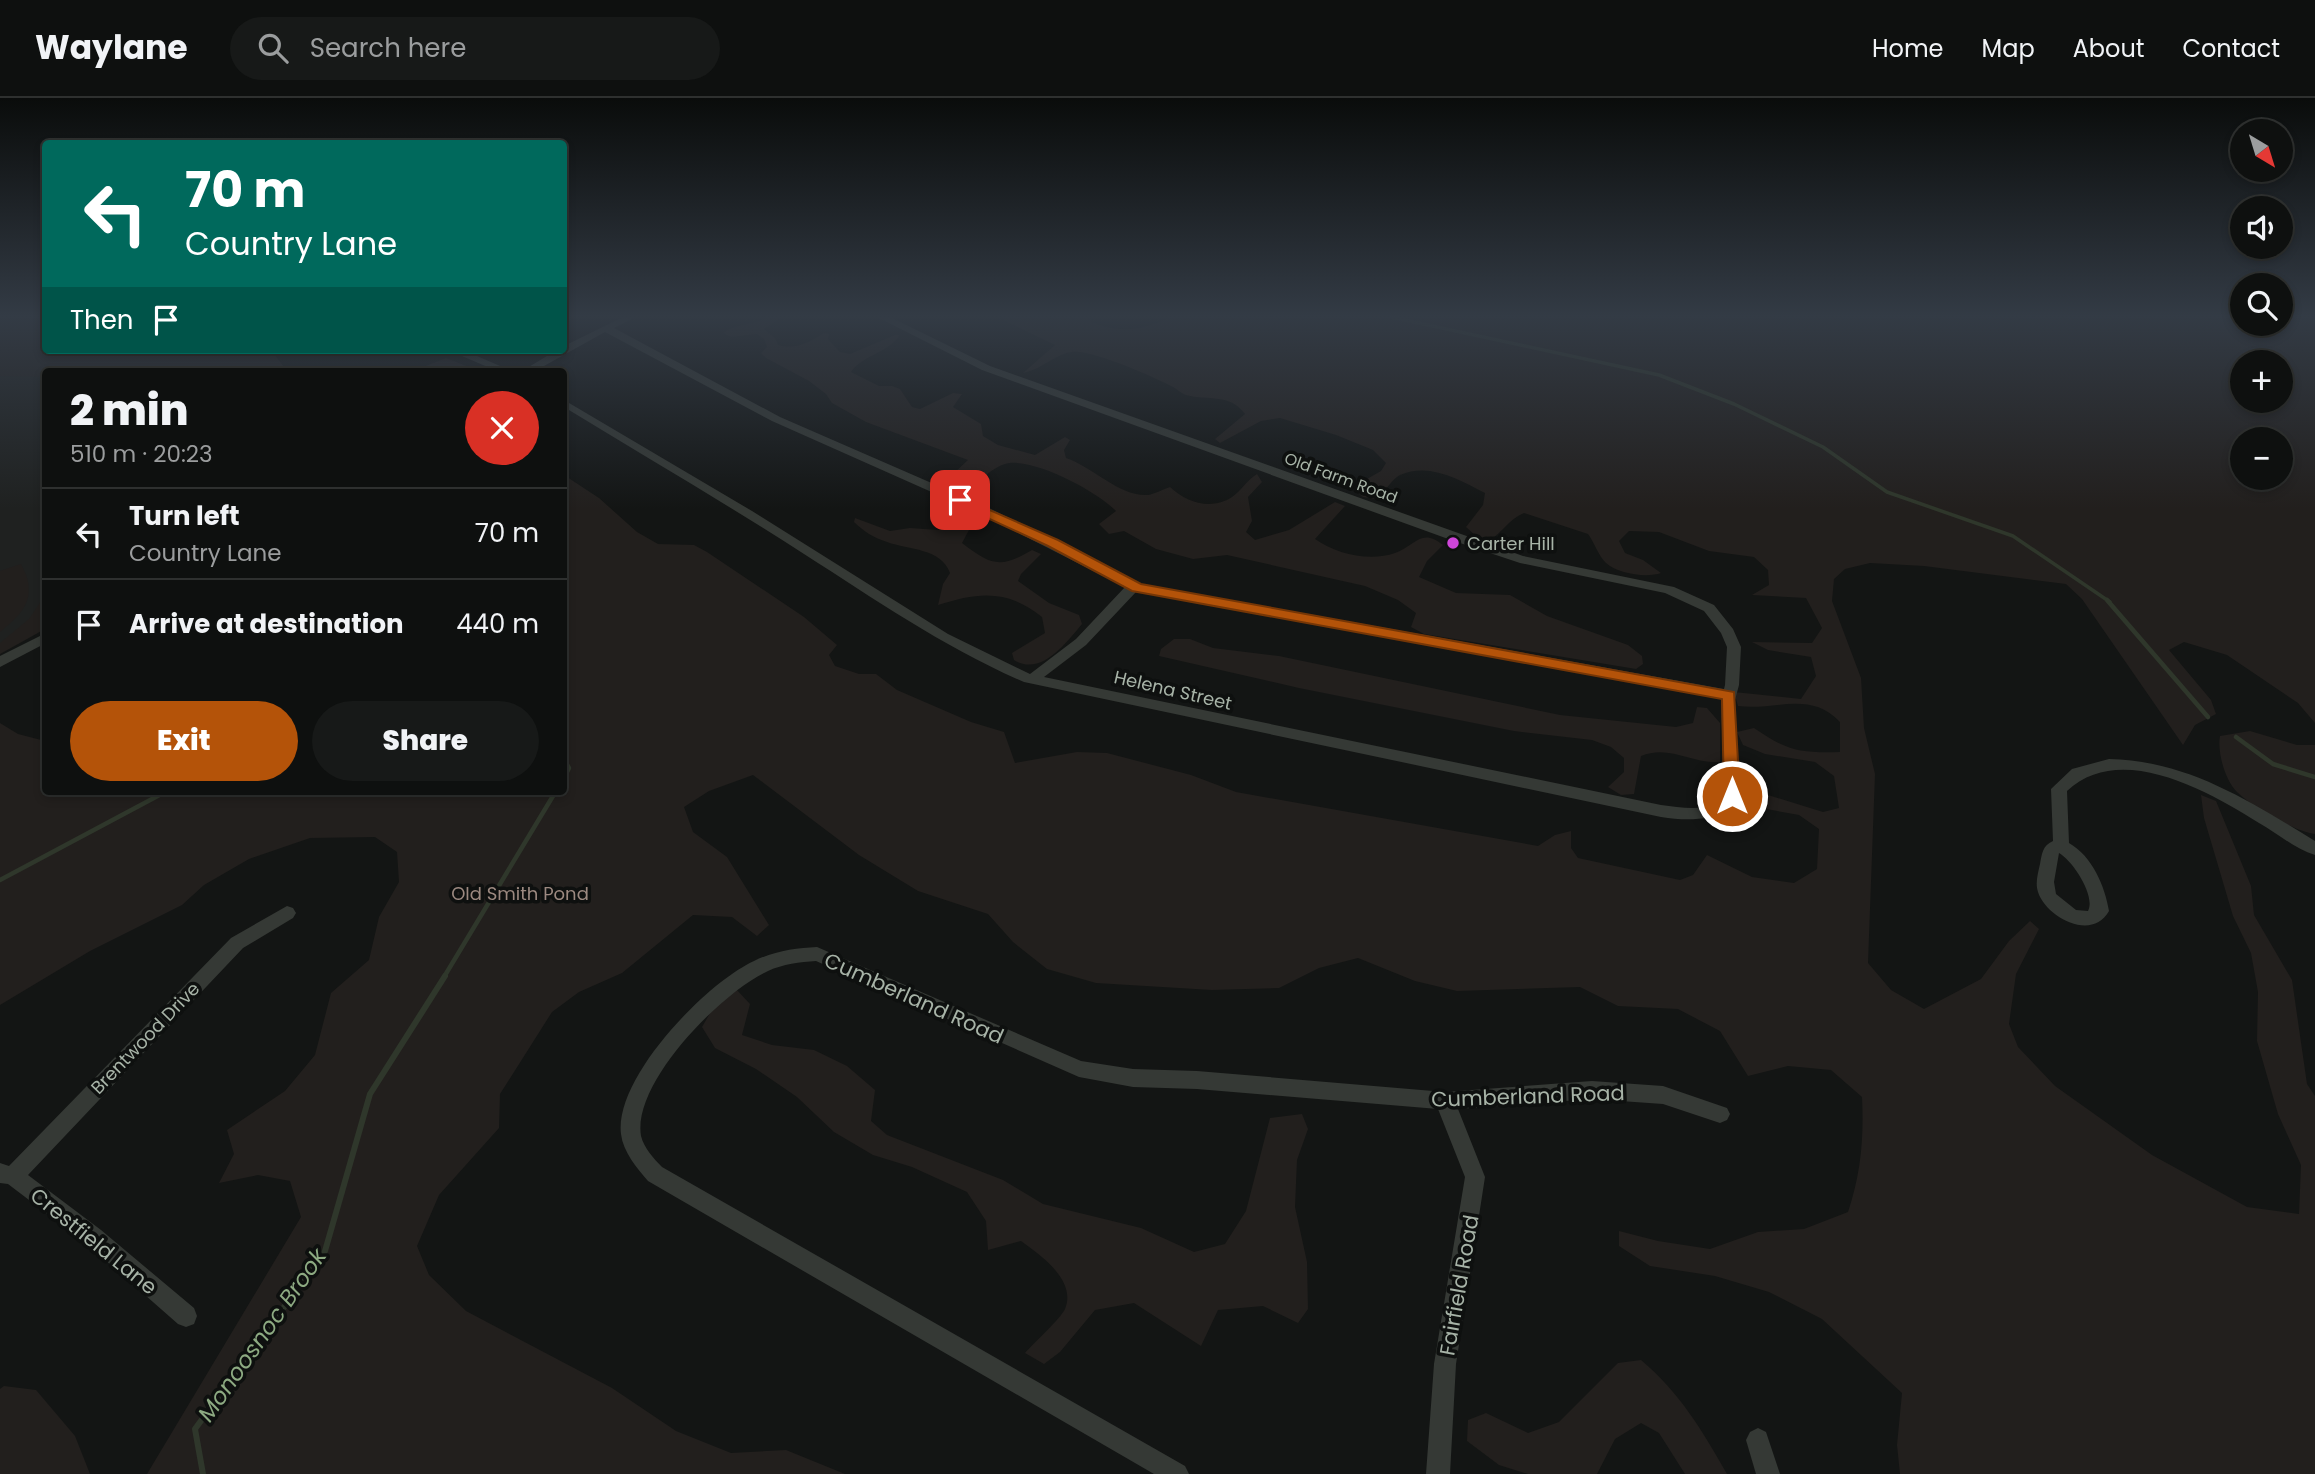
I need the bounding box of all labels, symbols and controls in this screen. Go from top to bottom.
search box [230,17,720,80]
text: Waylane [35,24,188,71]
icon: search [254,29,292,67]
text: Search here [310,30,466,66]
text: Home [1872,32,1944,65]
text: Map [1982,32,2035,65]
text: About [2073,32,2144,65]
text: Contact [2182,32,2280,65]
north arrow [2230,119,2292,182]
map controls [2230,119,2293,490]
text: 70 m [185,156,305,224]
icon: left [70,168,161,259]
button: sound [2230,196,2293,259]
text: Country Lane [185,221,397,266]
button: search [2230,273,2293,336]
icon: arrive [147,301,185,339]
text: Then [70,302,133,338]
button: + [2230,350,2293,413]
text: 2 min [70,381,188,440]
button: close [465,391,539,465]
button: − [2230,427,2293,490]
text: 510 m · 20:23 [70,438,213,470]
street label: Old Farm Road [1281,447,1401,509]
pin [930,470,990,530]
icon: arrive [941,481,979,519]
text: Turn left [129,498,240,534]
icon: left [70,515,108,553]
text: 70 m [475,515,539,551]
place label: Carter Hill [1467,531,1555,556]
marker: Carter Hill [1445,535,1461,551]
text: Country Lane [129,537,281,569]
icon: arrive [70,606,108,644]
text: Arrive at destination [129,606,404,642]
text: 440 m [456,606,539,642]
street label: Helena Street [1112,664,1234,716]
button: Exit [70,701,298,781]
button: Share [312,701,539,781]
position arrow [1695,759,1769,833]
park label: Old Smith Pond [451,881,589,906]
street label: Cumberland Road [820,945,1008,1051]
street label: Brentwood Drive [85,976,205,1100]
street label: Cumberland Road [1431,1078,1625,1114]
street label: Crestfield Lane [24,1181,164,1301]
street label: Fairfield Road [1432,1212,1486,1358]
water label: Monoosnoc Brook [190,1241,335,1428]

